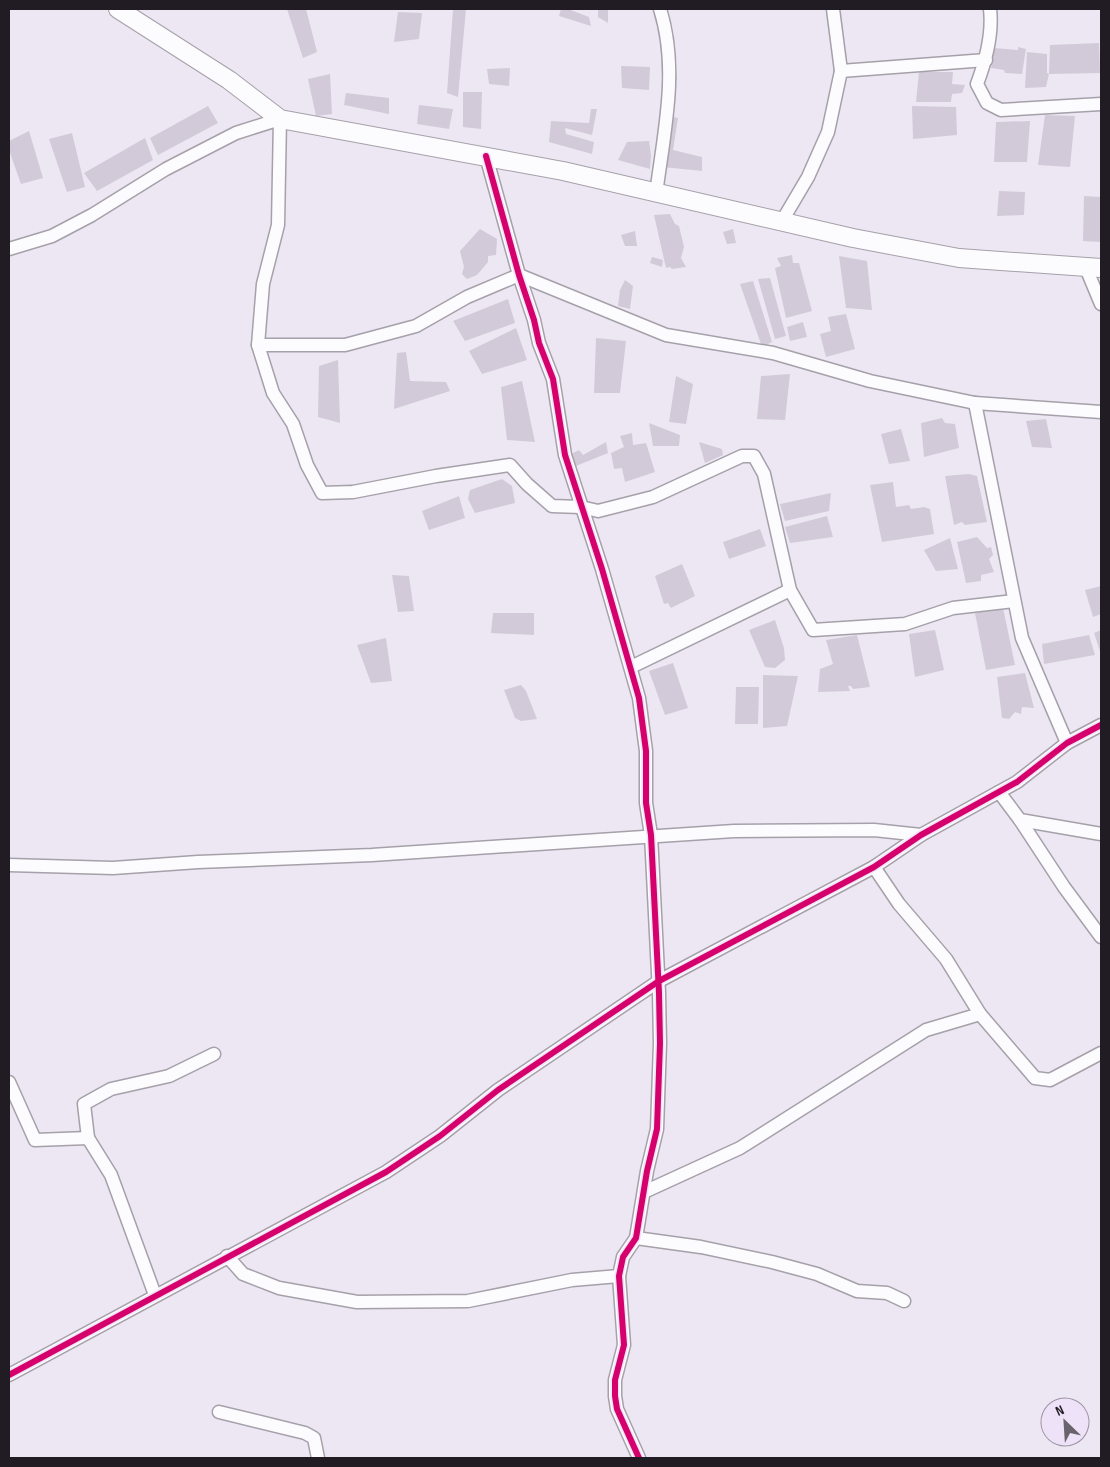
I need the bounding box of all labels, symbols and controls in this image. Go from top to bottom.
north arrow [1040,1397,1090,1447]
text: N [1053,1401,1067,1420]

